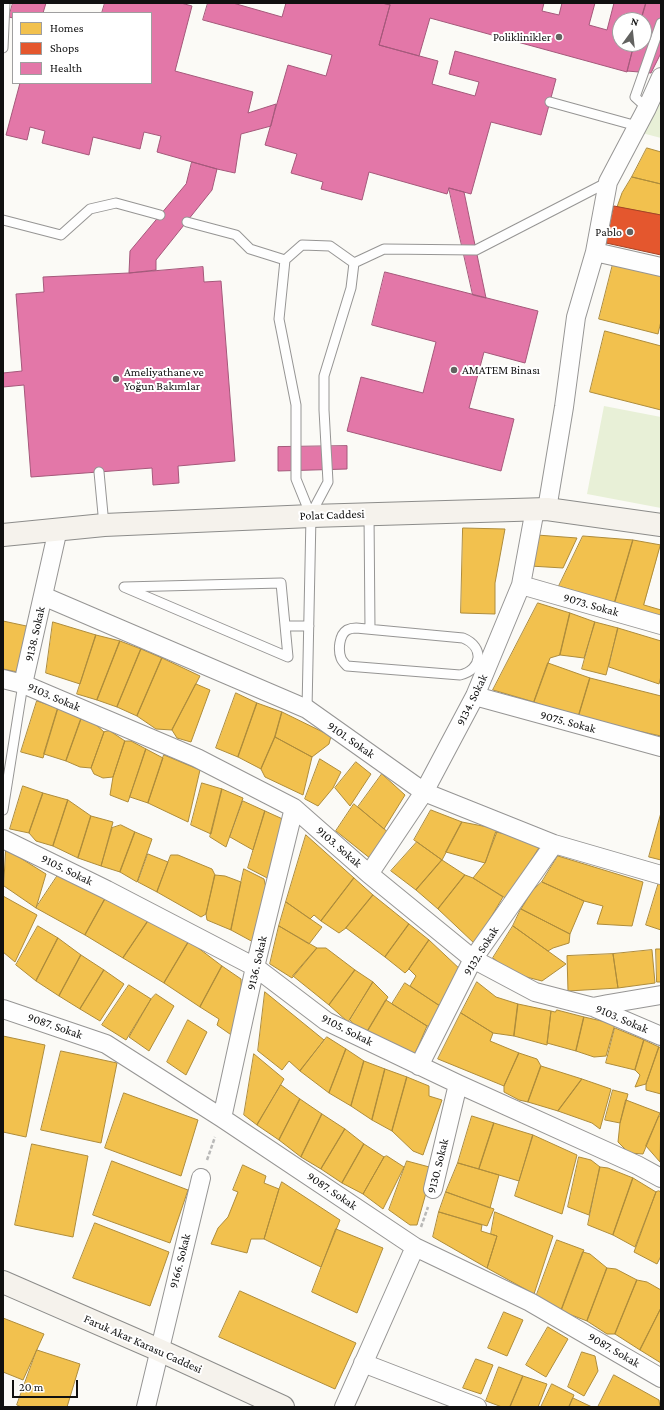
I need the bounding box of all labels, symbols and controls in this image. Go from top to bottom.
legend [12,12,152,84]
north arrow [612,12,652,52]
text: N [630,15,640,28]
text: Homes [50,21,83,35]
place label: Poliklinikler [493,30,551,44]
marker: Poliklinikler [554,32,564,42]
text: Shops [50,41,79,55]
text: Health [50,61,82,75]
place label: Pablo [595,225,622,239]
marker: Pablo [625,227,635,237]
place label: AMATEM Binası [462,363,540,377]
place label: Ameliyathane ve Yoğun Bakımlar [124,365,204,393]
marker: AMATEM Binası [449,365,459,375]
marker: Ameliyathane ve Yoğun Bakımlar [111,374,121,384]
street label: Polat Caddesi [299,507,365,523]
street label: 9073. Sokak [562,590,620,620]
street label: 9138. Sokak [22,605,48,663]
street label: 9134. Sokak [453,672,491,728]
street label: 9103. Sokak [25,679,83,715]
street label: 9075. Sokak [539,708,597,736]
street label: 9101. Sokak [325,719,377,761]
street label: 9103. Sokak [313,823,365,871]
street label: 9105. Sokak [39,851,95,889]
street label: 9132. Sokak [460,924,502,978]
street label: 9136. Sokak [244,934,270,992]
street label: 9103. Sokak [593,1001,651,1037]
street label: 9087. Sokak [26,1010,84,1042]
street label: 9105. Sokak [319,1011,375,1049]
street label: 9130. Sokak [424,1137,452,1195]
street label: 9087. Sokak [304,1169,360,1213]
street label: 9166. Sokak [166,1232,194,1290]
street label: Faruk Akar Karasu Caddesi [82,1311,204,1377]
street label: 9087. Sokak [586,1329,642,1371]
scale bar [14,1372,80,1398]
text: 20 m [19,1380,43,1394]

